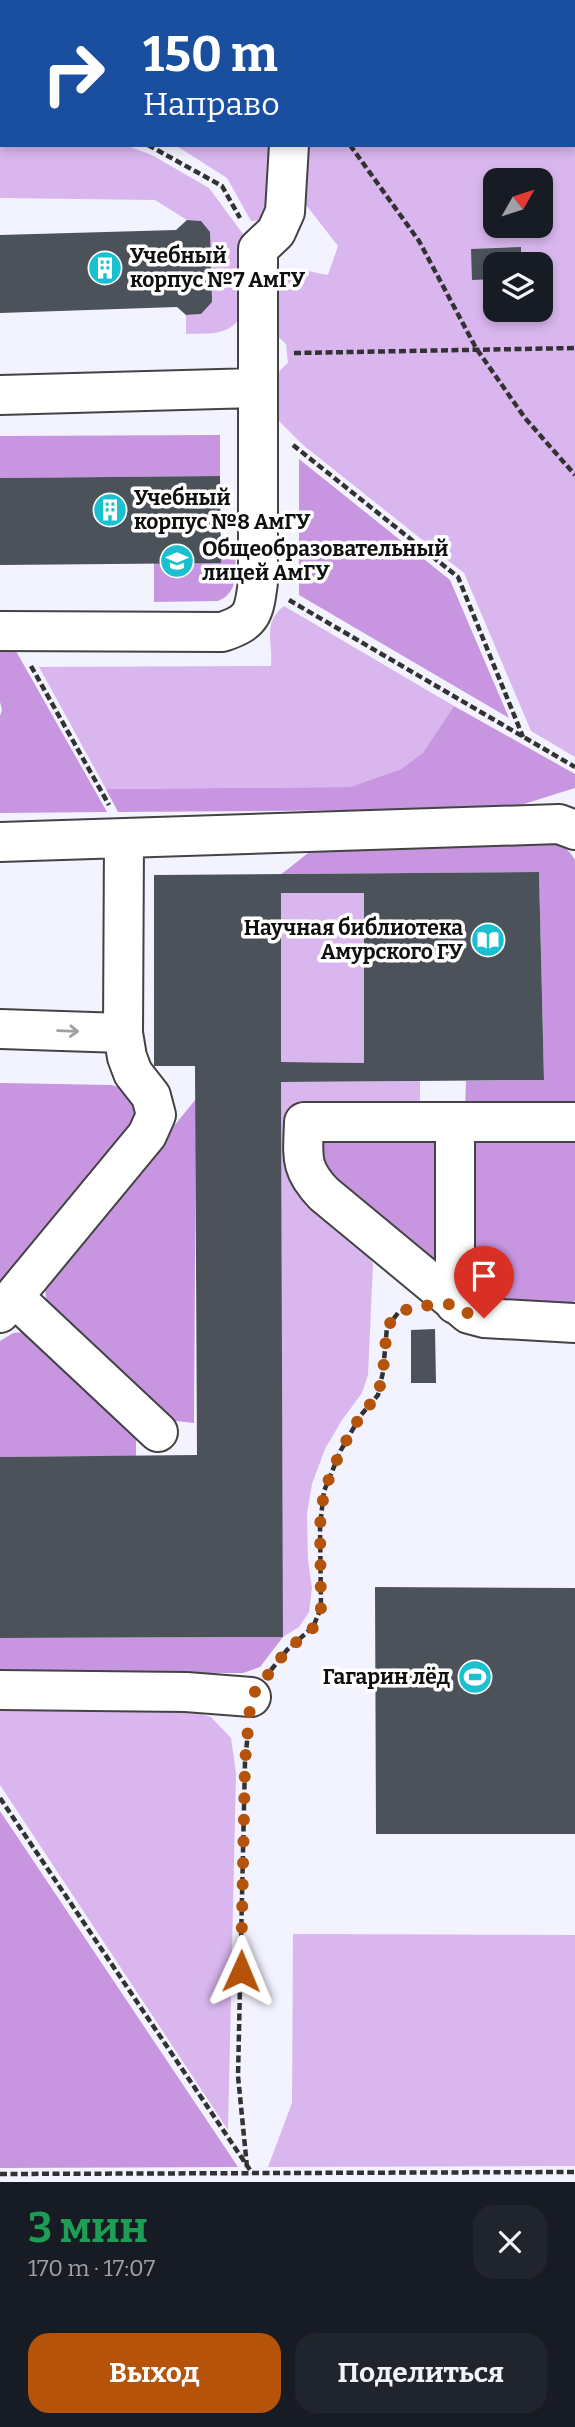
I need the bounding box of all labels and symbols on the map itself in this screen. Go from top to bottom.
north arrow [483,168,553,238]
place label: Учебный корпус №7 АмГУ [130,243,306,293]
building icon: Учебный корпус №7 АмГУ [86,249,124,287]
place label: Учебный корпус №8 АмГУ [134,485,311,535]
building icon: Учебный корпус №8 АмГУ [91,491,129,529]
place label: Общеобразовательный лицей АмГУ [202,536,448,586]
school or university icon: Общеобразовательный лицей АмГУ [158,542,196,580]
place label: Научная библиотека Амурского ГУ [244,915,464,965]
library icon: Научная библиотека Амурского ГУ [469,921,507,959]
one-way arrow [56,1024,79,1037]
pin [454,1246,514,1318]
sports icon: Гагарин лёд [456,1658,494,1696]
place label: Гагарин лёд [323,1664,450,1690]
position arrow [204,1934,278,2008]

